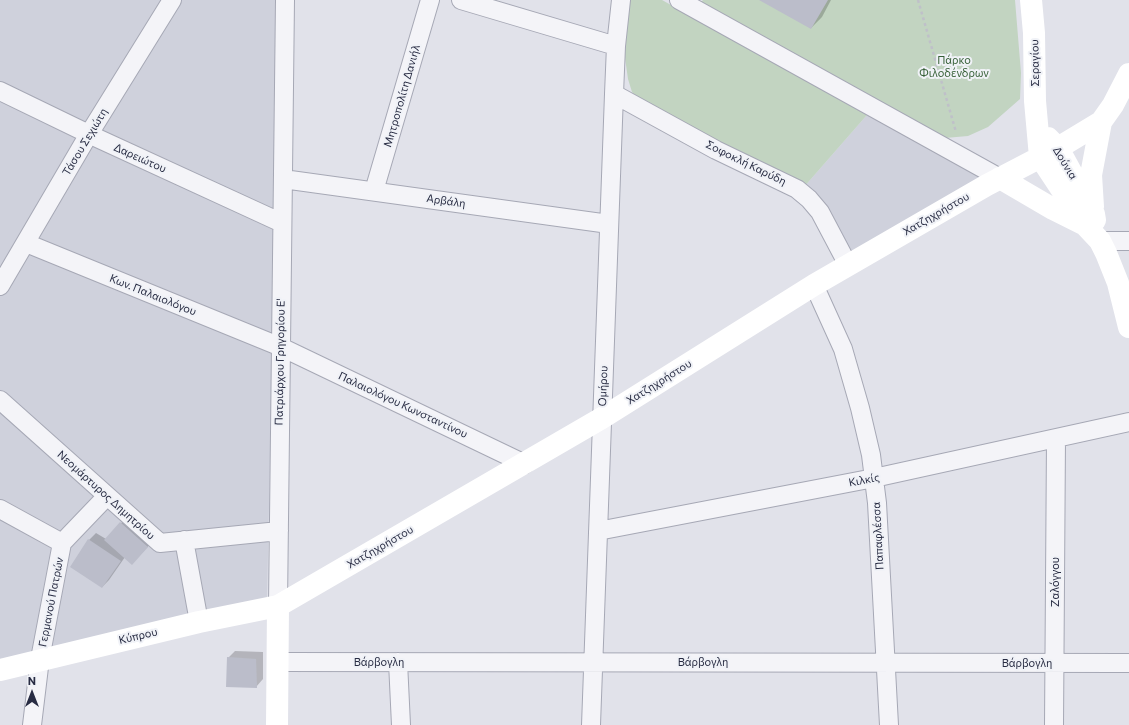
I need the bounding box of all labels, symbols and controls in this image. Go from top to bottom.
street label: Σεραγίου [1028,39,1042,87]
street label: Μητροπολίτη Δανιήλ [381,43,423,149]
park label: Πάρκο Φιλοδένδρων [919,53,989,79]
street label: Τάσου Σεχιώτη [60,106,110,178]
street label: Σοφοκλή Καρύδη [704,138,788,188]
street label: Δαρειώτου [112,141,168,175]
street label: Δούνια [1050,144,1080,182]
street label: Χατζηχρήστου [901,190,971,238]
street label: Αρβάλη [426,192,466,210]
street label: Κων. Παλαιολόγου [108,272,198,318]
street label: Πατριάρχου Γρηγορίου Ε' [272,298,288,426]
street label: Χατζηχρήστου [624,357,694,407]
street label: Ομήρου [596,365,610,407]
street label: Παλαιολόγου Κωνσταντίνου [336,369,470,441]
street label: Νεομάρτυρος Δημητρίου [55,448,157,542]
street label: Κιλκίς [847,471,881,489]
street label: Παπαφλέσσα [870,502,886,570]
street label: Χατζηχρήστου [345,523,415,571]
street label: Γερμανού Πατρών [36,556,66,648]
street label: Ζαλόγγου [1048,557,1062,607]
street label: Κύπρου [117,625,159,647]
street label: Βάρβογλη [354,655,404,669]
street label: Βάρβογλη [678,655,728,669]
street label: Βάρβογλη [1002,656,1052,670]
north arrow [12,673,52,713]
text: N [28,674,36,687]

